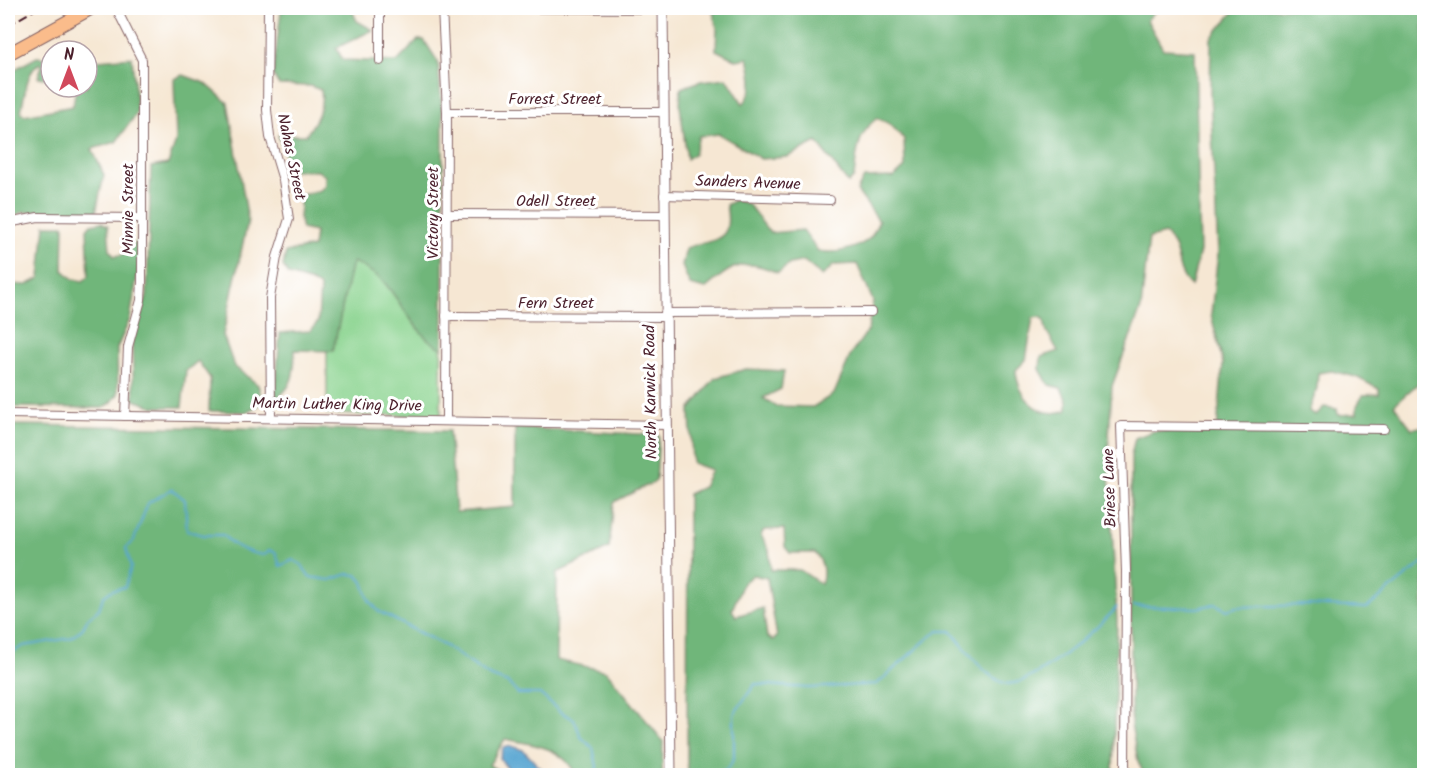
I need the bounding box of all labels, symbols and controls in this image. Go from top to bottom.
north arrow [39,39,99,99]
text: N [64,43,74,68]
street label: Forrest Street [508,87,603,112]
street label: Nahas Street [270,111,313,204]
street label: Minnie Street [116,162,141,255]
street label: Victory Street [421,166,446,259]
street label: Sanders Avenue [695,169,801,197]
street label: Odell Street [516,189,597,214]
street label: Fern Street [518,291,595,316]
street label: North Karwick Road [637,324,665,459]
street label: Martin Luther King Drive [252,391,422,419]
street label: Briese Lane [1096,448,1124,528]

